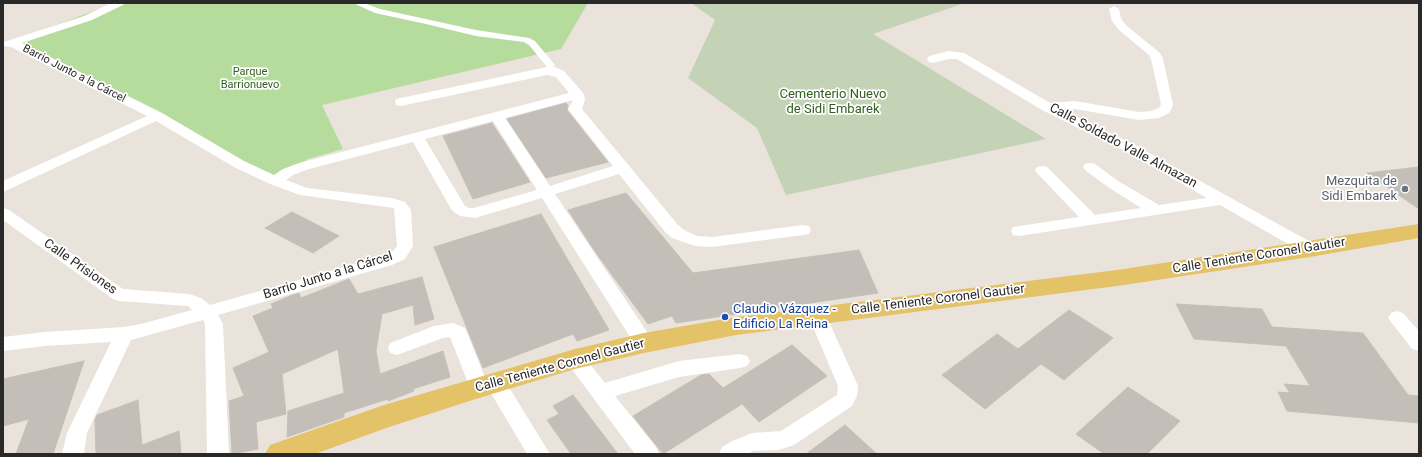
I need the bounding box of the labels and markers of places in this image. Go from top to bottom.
place label: Mezquita de Sidi Embarek [1321,174,1397,205]
marker: Mezquita de Sidi Embarek [1400,184,1410,194]
place label: Claudio Vázquez - Edificio La Reina [733,302,836,333]
marker: Claudio Vázquez - Edificio La Reina [720,312,730,322]

